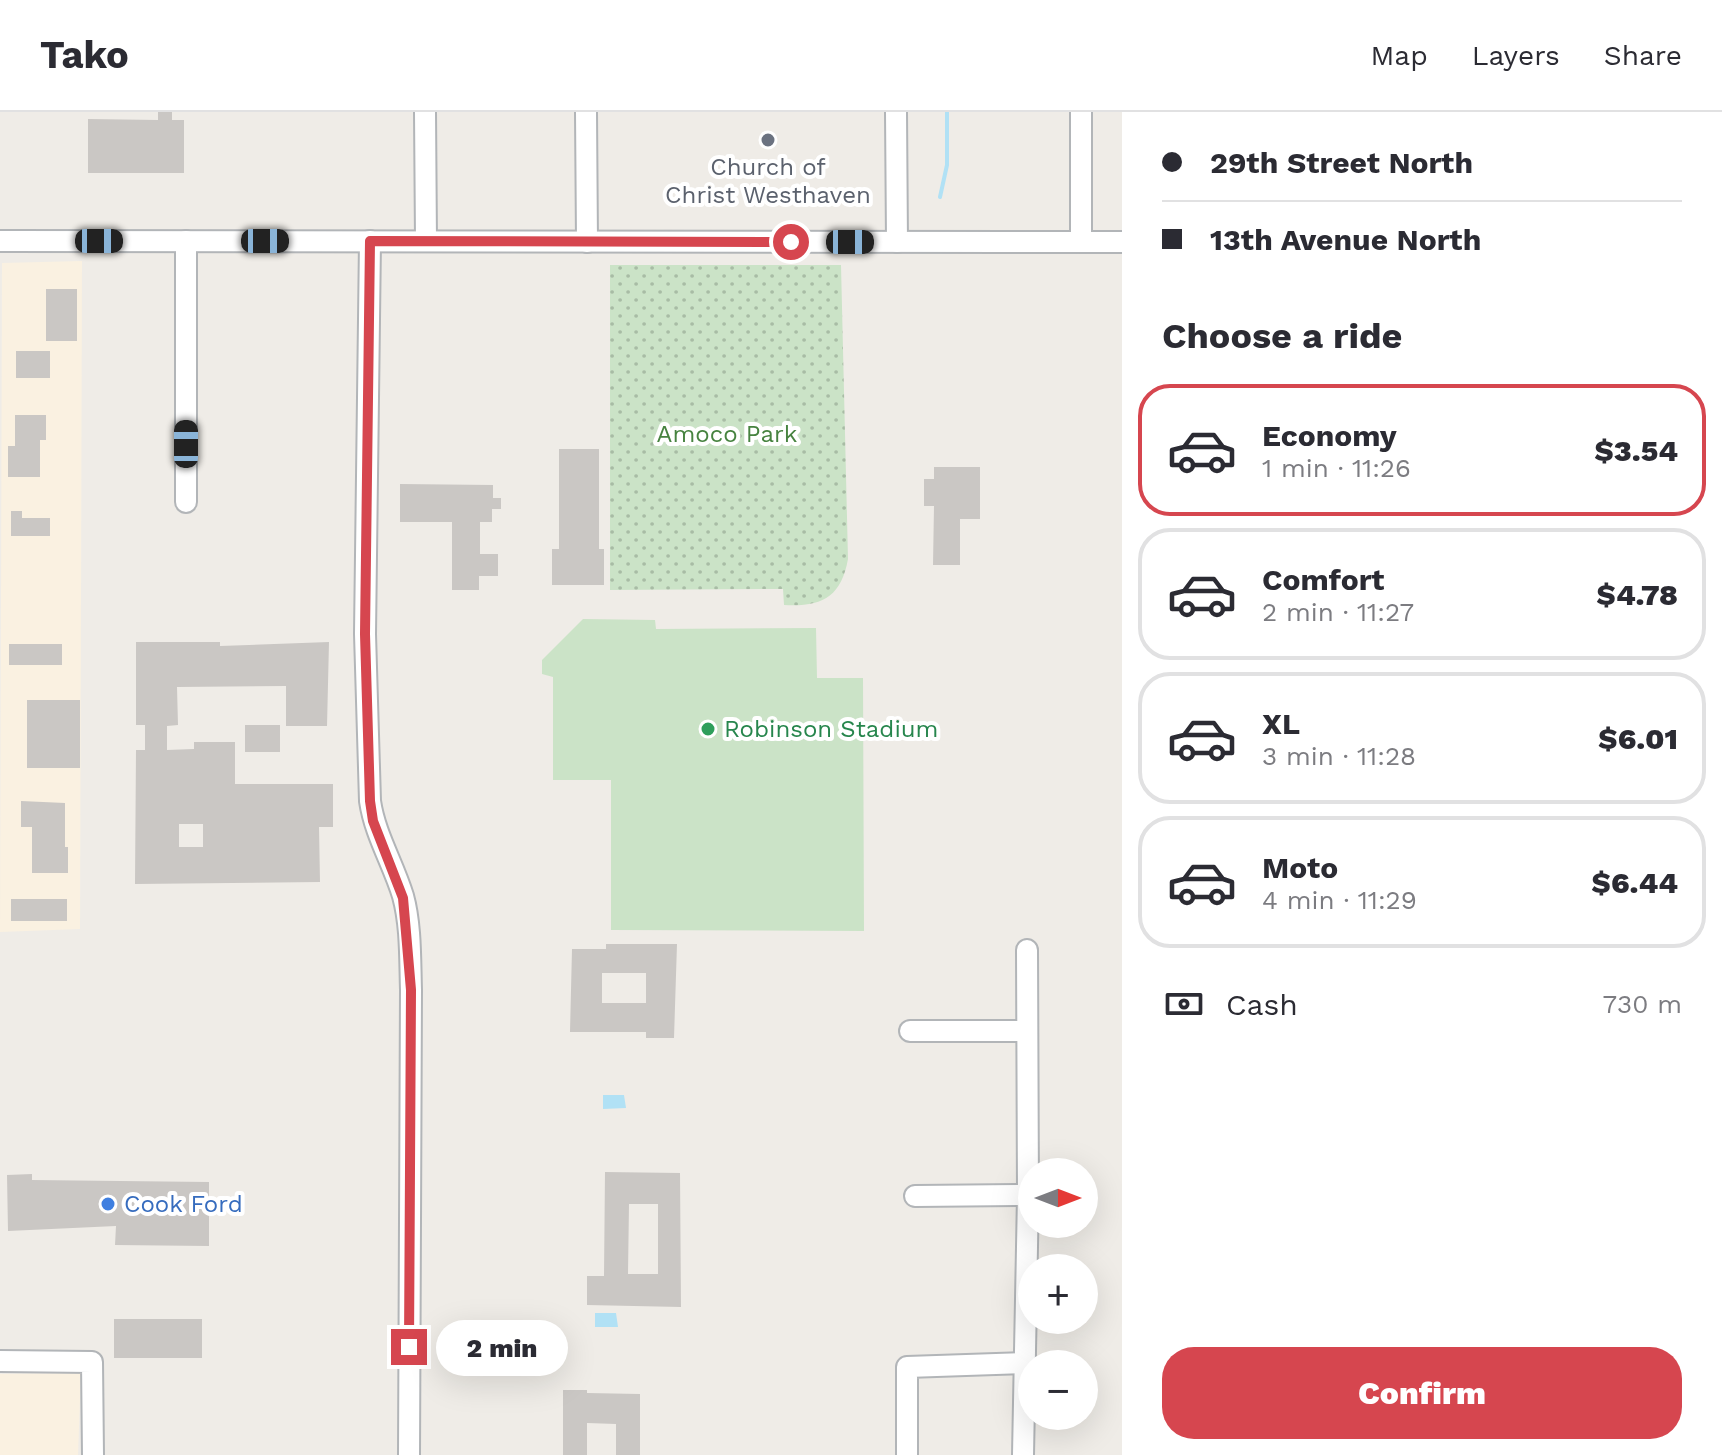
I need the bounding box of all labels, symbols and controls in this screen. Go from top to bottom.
text: Tako [40,33,129,77]
text: Map [1371,39,1428,72]
text: Layers [1472,39,1560,72]
text: Share [1604,39,1682,72]
marker: Church of Christ Westhaven [759,131,777,149]
text: 29th Street North [1210,145,1473,180]
place label: Church of Christ Westhaven [665,153,871,209]
text: 13th Avenue North [1210,222,1481,257]
route start [773,224,809,260]
car [75,229,123,253]
car [241,229,289,253]
car [826,230,874,254]
text: Choose a ride [1162,315,1402,357]
icon: car [1166,414,1238,486]
text: Economy [1262,418,1397,453]
car [174,420,198,468]
park label: Amoco Park [657,420,798,448]
text: $3.54 [1594,433,1678,468]
text: 1 min · 11:26 [1262,453,1411,483]
icon: car [1166,558,1238,630]
text: Comfort [1262,562,1384,597]
text: $4.78 [1596,577,1678,612]
text: 2 min · 11:27 [1262,597,1414,627]
icon: car [1166,702,1238,774]
text: XL [1262,706,1300,741]
place label: Robinson Stadium [724,715,938,743]
marker: Robinson Stadium [699,720,717,738]
text: $6.01 [1598,721,1678,756]
text: 3 min · 11:28 [1262,741,1416,771]
icon: car [1166,846,1238,918]
text: Moto [1262,850,1338,885]
text: $6.44 [1592,865,1678,900]
text: 4 min · 11:29 [1262,885,1417,915]
icon: cash [1162,982,1206,1026]
text: Cash [1226,987,1298,1022]
text: 730 m [1602,989,1682,1019]
north arrow [1018,1158,1098,1238]
map controls [1018,1158,1098,1430]
place label: Cook Ford [124,1190,243,1218]
marker: Cook Ford [99,1195,117,1213]
button: + [1018,1254,1098,1334]
callout: 2 min [437,1319,569,1375]
route end [391,1329,427,1365]
text: 2 min [467,1333,537,1363]
button: Confirm [1162,1347,1682,1439]
button: − [1018,1350,1098,1430]

